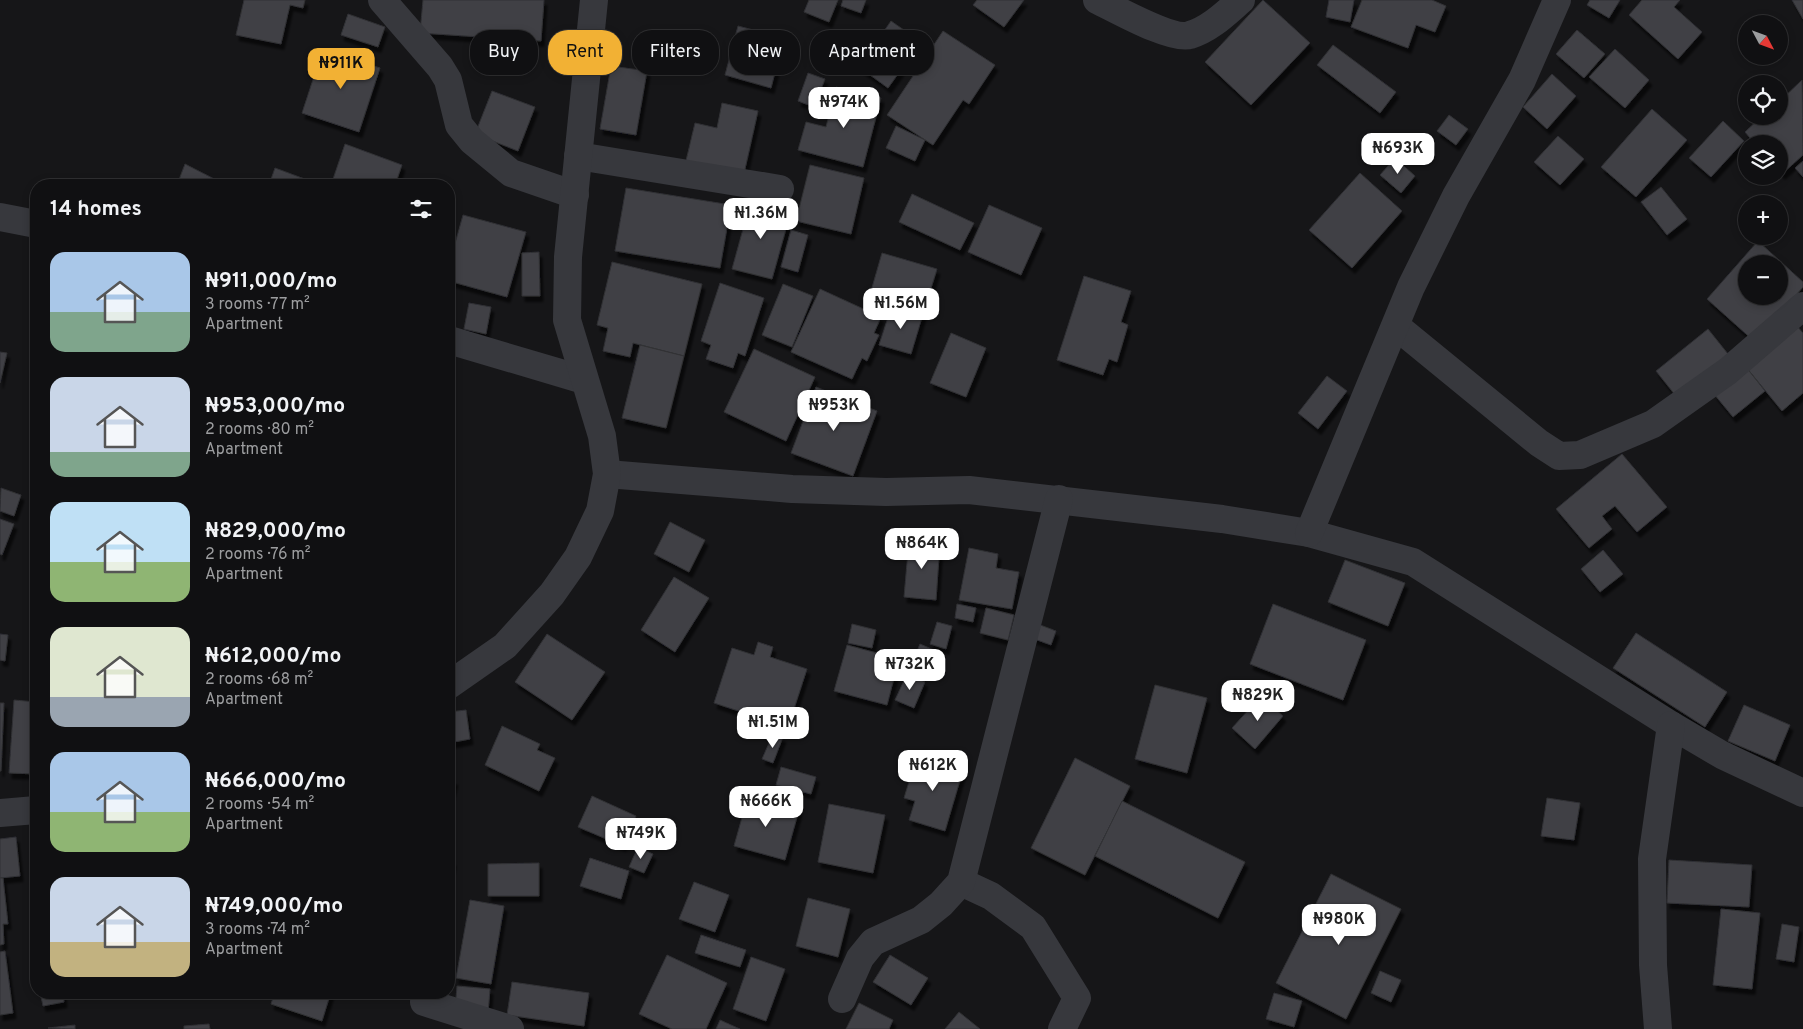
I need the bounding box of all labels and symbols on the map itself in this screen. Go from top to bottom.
north arrow [1738,15,1788,65]
pin: ₦911K [306,48,376,90]
pin: ₦974K [809,86,879,129]
pin: ₦693K [1363,132,1433,175]
pin: ₦1.36M [720,198,802,240]
pin: ₦1.56M [860,288,942,330]
pin: ₦953K [799,390,869,432]
pin: ₦864K [887,528,957,570]
pin: ₦732K [875,648,945,691]
pin: ₦829K [1223,680,1293,722]
pin: ₦1.51M [732,706,814,749]
pin: ₦612K [898,750,968,792]
pin: ₦666K [731,786,801,828]
pin: ₦749K [606,818,676,860]
pin: ₦980K [1304,904,1374,946]

